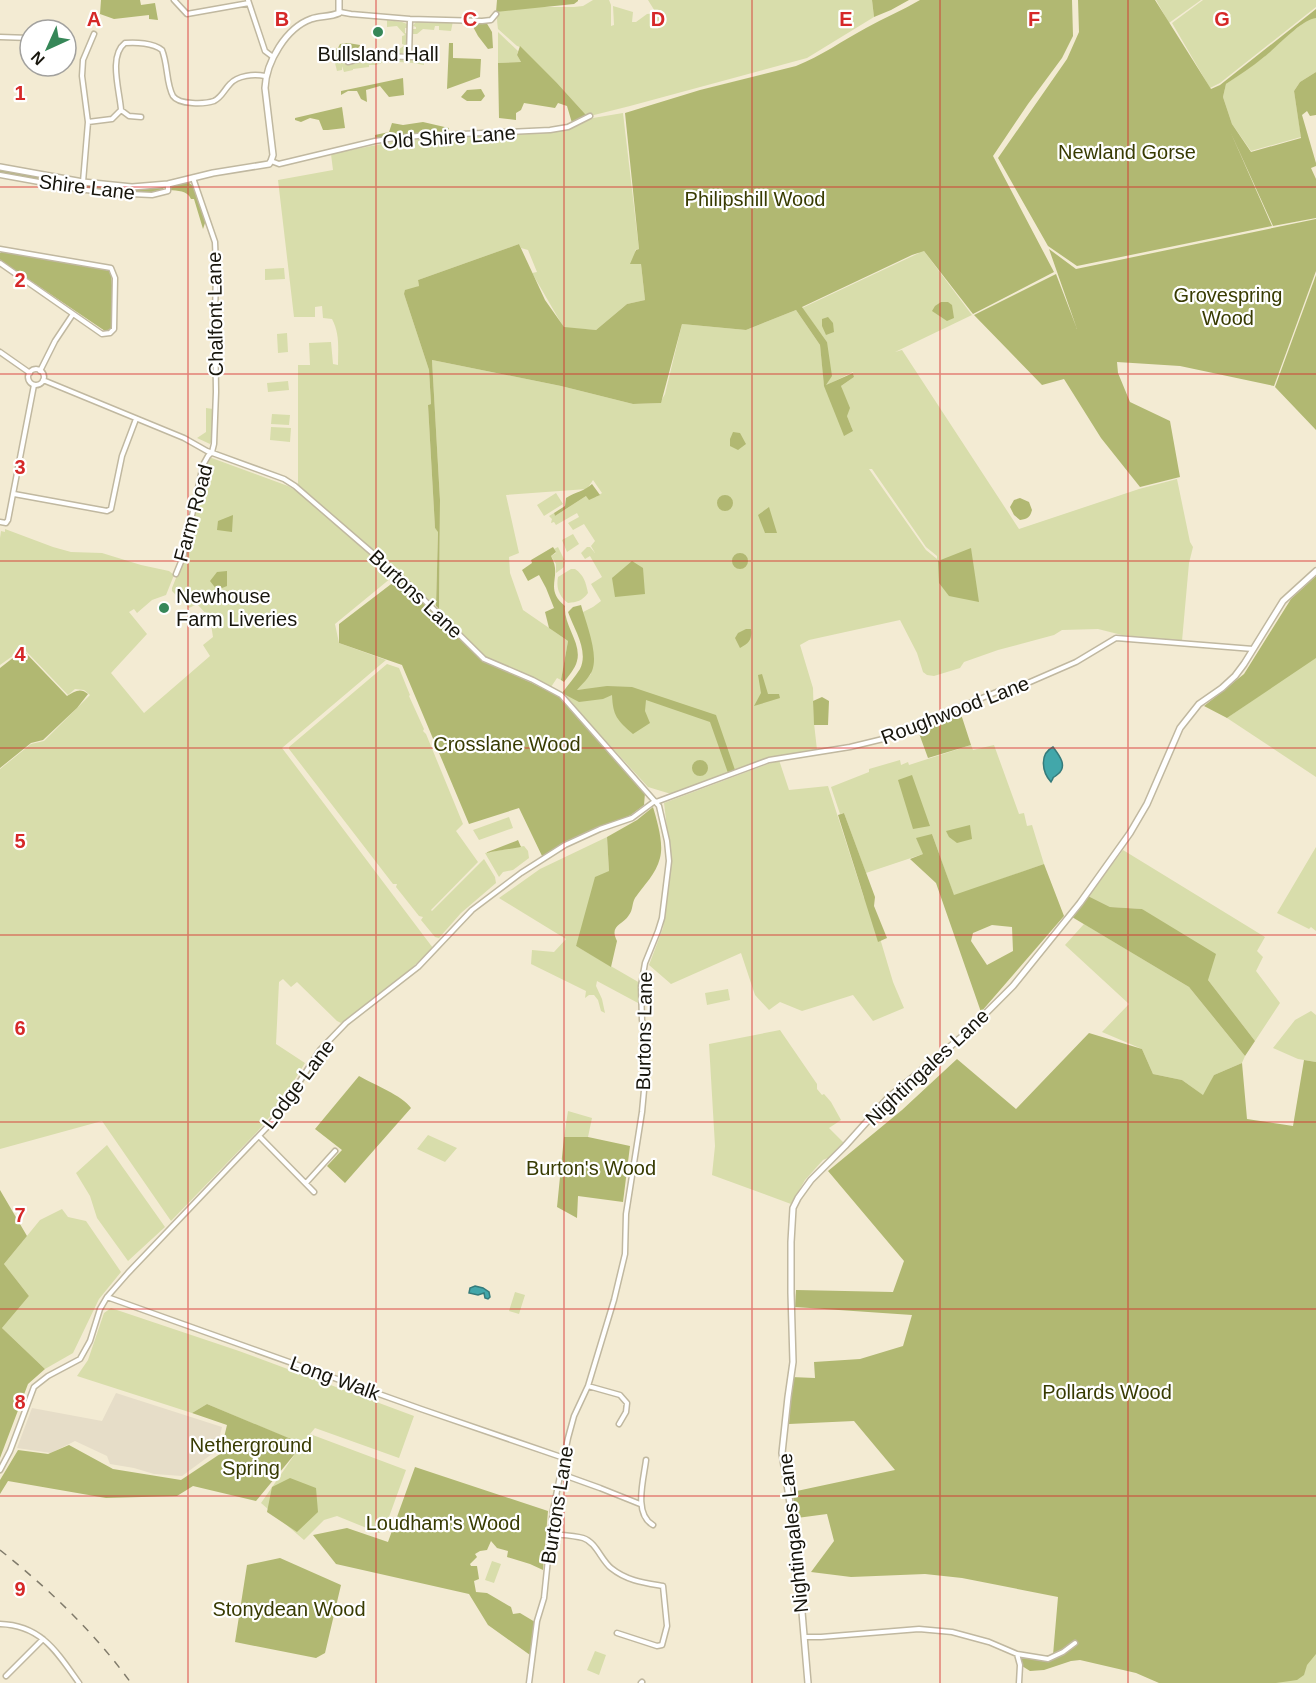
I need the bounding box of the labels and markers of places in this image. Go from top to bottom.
marker: Bullsland Hall [371,25,385,39]
place label: Bullsland Hall [317,43,439,65]
place label: Newhouse Farm Liveries [176,585,297,630]
marker: Newhouse Farm Liveries [157,601,171,615]

